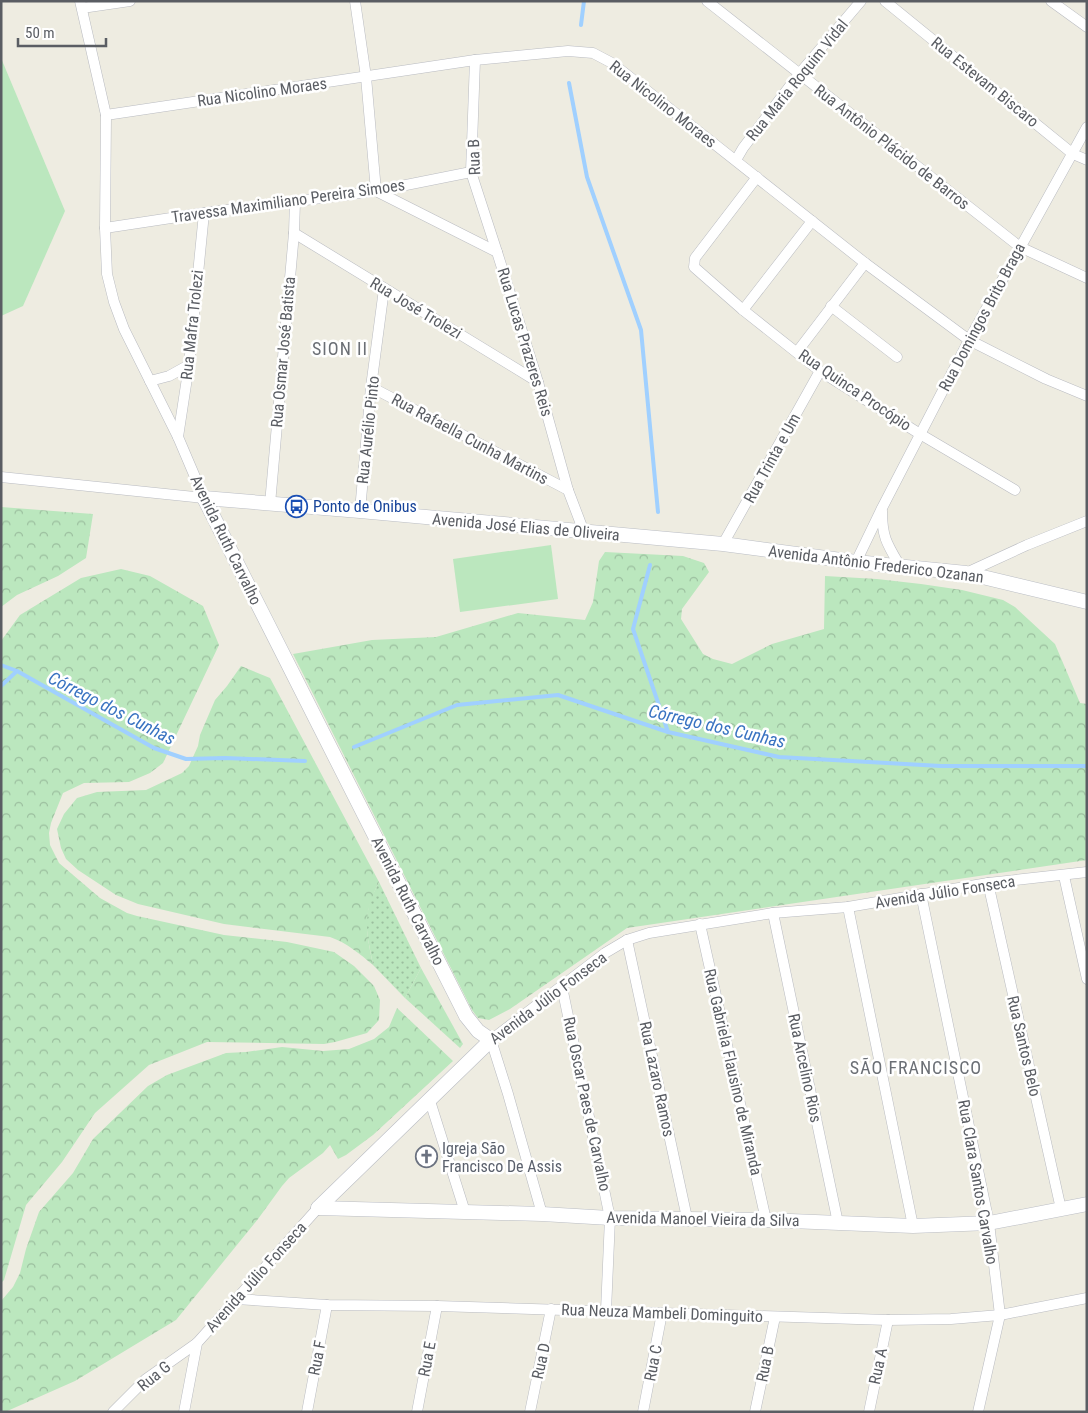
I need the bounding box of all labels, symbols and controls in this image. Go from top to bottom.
scale bar [18,15,105,47]
street label: Rua Maria Roquim Vidal [742,15,852,145]
text: 50 m [25,24,55,42]
street label: Rua Estevam Biscaro [928,33,1042,131]
street label: Rua Nicolino Moraes [606,56,720,152]
street label: Rua Nicolino Moraes [196,74,328,110]
street label: Rua Antônio Plácido de Barros [811,81,973,213]
street label: Rua B [464,139,484,175]
street label: Travessa Maximiliano Pereira Simoes [170,175,406,227]
street label: Rua Domingos Brito Braga [935,240,1029,394]
street label: Rua Lucas Prazeres Reis [493,265,557,419]
street label: Rua Mafra Trolezi [177,269,207,381]
street label: Rua José Trolezi [367,273,465,343]
street label: Rua Osmar José Batista [267,276,299,428]
district label: SION II [312,338,368,359]
street label: Rua Quinca Procópio [795,345,915,435]
street label: Rua Aurélio Pinto [353,375,383,485]
street label: Rua Rafaella Cunha Martins [388,390,552,488]
street label: Rua Trinta e Um [740,410,804,506]
street label: Avenida Ruth Carvalho [186,472,266,608]
bus stop icon: Ponto de Onibus [285,494,309,518]
place label: Ponto de Onibus [313,497,417,516]
street label: Avenida José Elias de Oliveira [431,509,621,545]
street label: Avenida Antônio Frederico Ozanan [767,541,985,587]
water label: Córrego dos Cunhas [45,667,179,749]
water label: Córrego dos Cunhas [647,700,788,752]
street label: Avenida Ruth Carvalho [367,834,449,968]
street label: Avenida Júlio Fonseca [874,872,1016,912]
street label: Avenida Júlio Fonseca [486,948,610,1048]
street label: Rua Gabriela Flausino de Miranda [700,967,766,1177]
street label: Rua Santos Belo [1003,994,1045,1098]
street label: Rua Arcelino Rios [784,1012,826,1124]
street label: Rua Oscar Paes de Carvalho [559,1015,615,1193]
street label: Rua Lazaro Ramos [635,1020,679,1138]
district label: SÃO FRANCISCO [850,1057,982,1078]
street label: Rua Clara Santos Carvalho [954,1098,1002,1266]
place label: Igreja São Francisco De Assis [442,1139,562,1176]
church icon: Igreja São Francisco De Assis [414,1145,438,1169]
street label: Avenida Manoel Vieira da Silva [606,1208,800,1230]
street label: Avenida Júlio Fonseca [202,1218,310,1336]
street label: Rua Neuza Mambeli Dominguito [561,1300,763,1326]
street label: Rua F [304,1339,330,1377]
street label: Rua E [414,1340,440,1378]
street label: Rua D [528,1341,554,1381]
street label: Rua C [640,1343,666,1383]
street label: Rua B [752,1344,778,1384]
street label: Rua A [865,1346,891,1386]
street label: Rua G [134,1357,174,1395]

